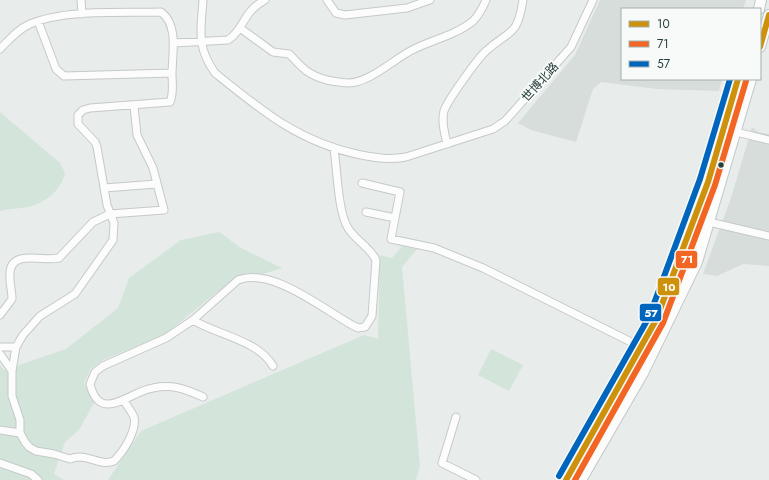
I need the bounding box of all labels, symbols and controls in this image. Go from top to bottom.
legend [621,8,761,80]
text: 10 [657,15,670,33]
text: 71 [657,35,669,53]
text: 57 [657,55,671,73]
street label: 世博北路 [517,58,563,106]
unlabelled marker [716,160,726,170]
line badge: 71 [675,250,698,269]
text: 71 [681,251,693,267]
line badge: 10 [657,277,680,296]
text: 10 [663,279,675,295]
line badge: 57 [639,303,662,322]
text: 57 [644,305,658,321]

